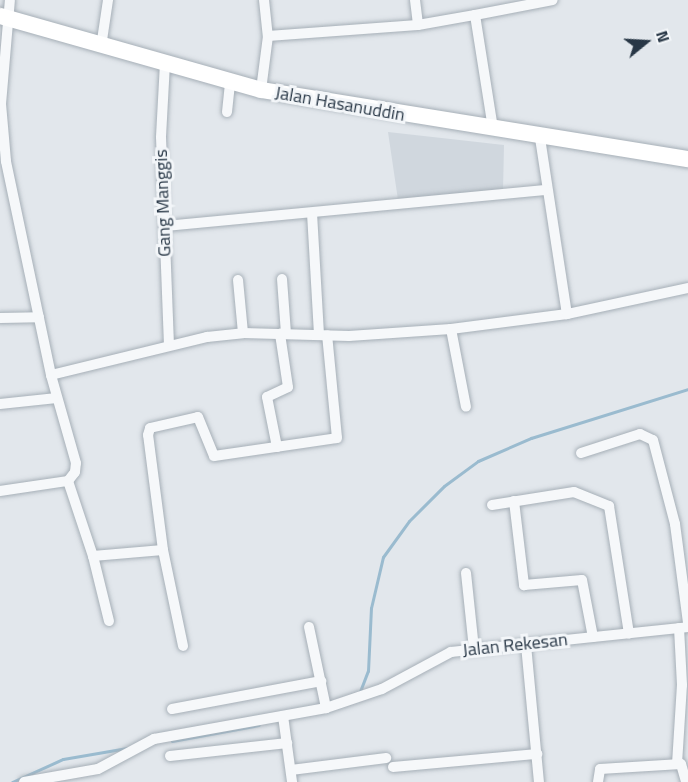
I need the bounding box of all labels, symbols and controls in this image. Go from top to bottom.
north arrow [616,12,676,72]
text: N [650,27,676,45]
street label: Jalan Hasanuddin [273,82,407,126]
street label: Gang Manggis [150,149,176,257]
street label: Jalan Rekesan [461,629,569,661]

